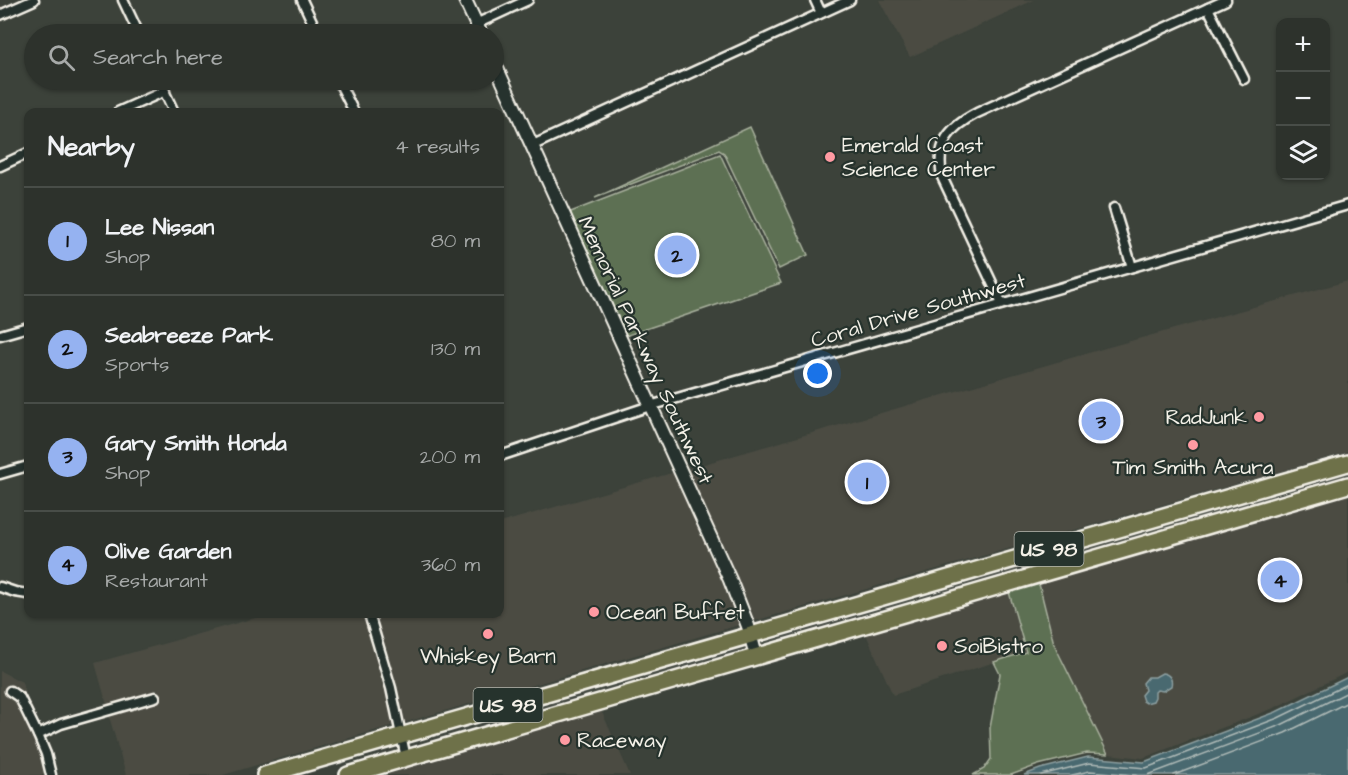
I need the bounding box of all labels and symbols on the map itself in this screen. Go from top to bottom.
place label: Emerald Coast Science Center [842,131,995,184]
marker: Emerald Coast Science Center [823,150,837,164]
street label: Memorial Parkway Southwest [569,212,721,490]
pin: 2 [658,232,696,278]
street label: Coral Drive Southwest [807,266,1029,355]
your location [803,359,832,388]
pin: 3 [1082,398,1120,444]
place label: RadJunk [1165,403,1247,432]
marker: RadJunk [1252,410,1266,424]
marker: Tim Smith Acura [1186,438,1200,452]
place label: Tim Smith Acura [1112,453,1274,482]
pin: 1 [848,460,886,504]
road number: US 98 [1014,532,1084,566]
pin: 4 [1260,558,1300,602]
place label: Ocean Buffet [606,598,745,627]
marker: Ocean Buffet [587,605,601,619]
marker: Whiskey Barn [481,627,495,641]
place label: SoiBistro [954,632,1043,661]
marker: SoiBistro [935,639,949,653]
place label: Whiskey Barn [420,642,556,673]
road number: US 98 [474,688,542,722]
place label: Raceway [577,726,667,757]
marker: Raceway [558,733,572,747]

